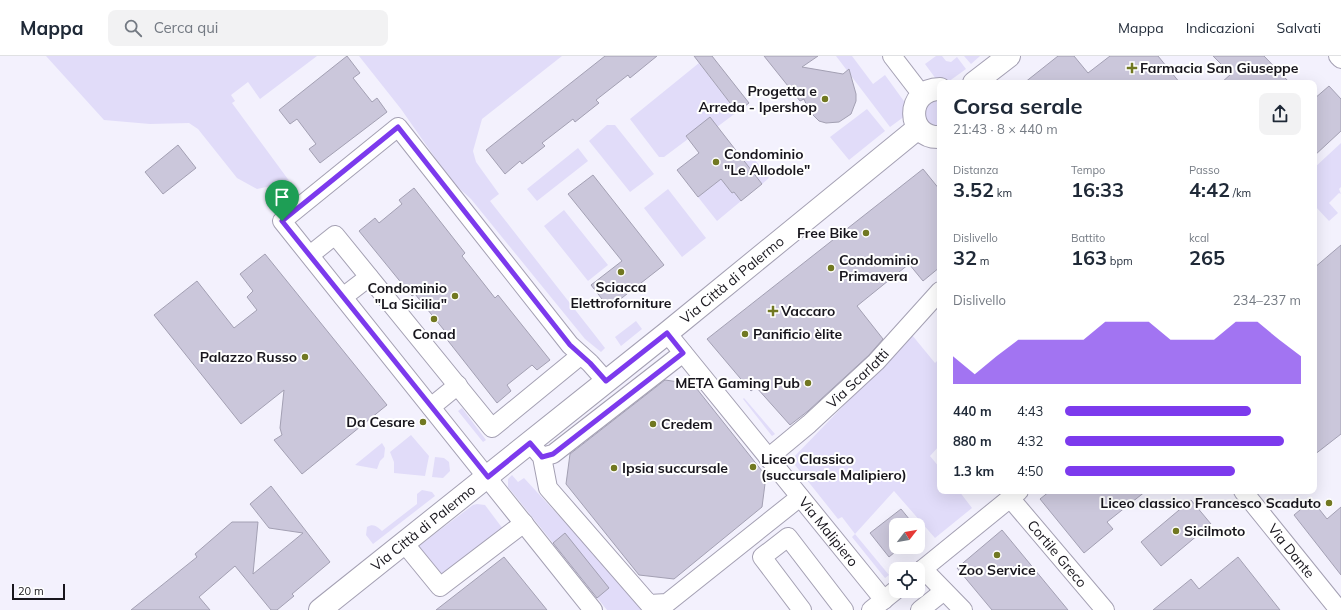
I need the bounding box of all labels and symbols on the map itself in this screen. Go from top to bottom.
place label: Farmacia San Giuseppe [1140,59,1299,77]
marker: Farmacia San Giuseppe [1127,63,1137,73]
place label: Progetta e Arreda - Ipershop [699,82,817,116]
marker: Progetta e Arreda - Ipershop [820,94,830,104]
place label: Condominio "Le Allodole" [724,145,810,179]
marker: Condominio "Le Allodole" [711,157,721,167]
pin [265,180,299,221]
place label: Free Bike [797,224,858,242]
marker: Free Bike [861,228,871,238]
street label: Via Città di Palermo [677,232,788,328]
place label: Condominio Primavera [839,251,918,285]
marker: Condominio Primavera [826,263,836,273]
marker: Sciacca Elettroforniture [616,267,626,277]
place label: Sciacca Elettroforniture [570,278,672,312]
place label: Condominio "La Sicilia" [368,279,447,313]
marker: Condominio "La Sicilia" [450,291,460,301]
place label: Vaccaro [780,302,835,320]
marker: Vaccaro [768,306,778,316]
marker: Conad [429,314,439,324]
place label: Conad [412,325,456,343]
place label: Panificio èlite [753,325,843,343]
marker: Panificio èlite [740,329,750,339]
street label: Via Scarlatti [823,345,893,412]
place label: Palazzo Russo [200,348,297,366]
marker: Palazzo Russo [300,352,310,362]
place label: META Gaming Pub [675,374,800,392]
marker: META Gaming Pub [803,378,813,388]
place label: Da Cesare [346,413,415,431]
place label: Credem [661,415,713,433]
marker: Da Cesare [418,417,428,427]
marker: Credem [648,419,658,429]
place label: Liceo Classico (succursale Malipiero) [761,450,907,484]
place label: Ipsia succursale [622,459,728,477]
marker: Liceo Classico (succursale Malipiero) [748,462,758,472]
marker: Ipsia succursale [609,463,619,473]
street label: Via Città di Palermo [367,480,479,575]
street label: Via Malipiero [795,493,862,570]
place label: Liceo classico Francesco Scaduto [1100,494,1321,512]
marker: Liceo classico Francesco Scaduto [1324,498,1334,508]
street label: Cortile Greco [1023,516,1091,591]
north arrow [889,518,925,554]
street label: Via Dante [1264,520,1319,582]
place label: Sicilmoto [1184,522,1245,540]
marker: Sicilmoto [1171,526,1181,536]
marker: Zoo Service [992,550,1002,560]
place label: Zoo Service [958,561,1036,579]
scale bar [12,582,65,601]

